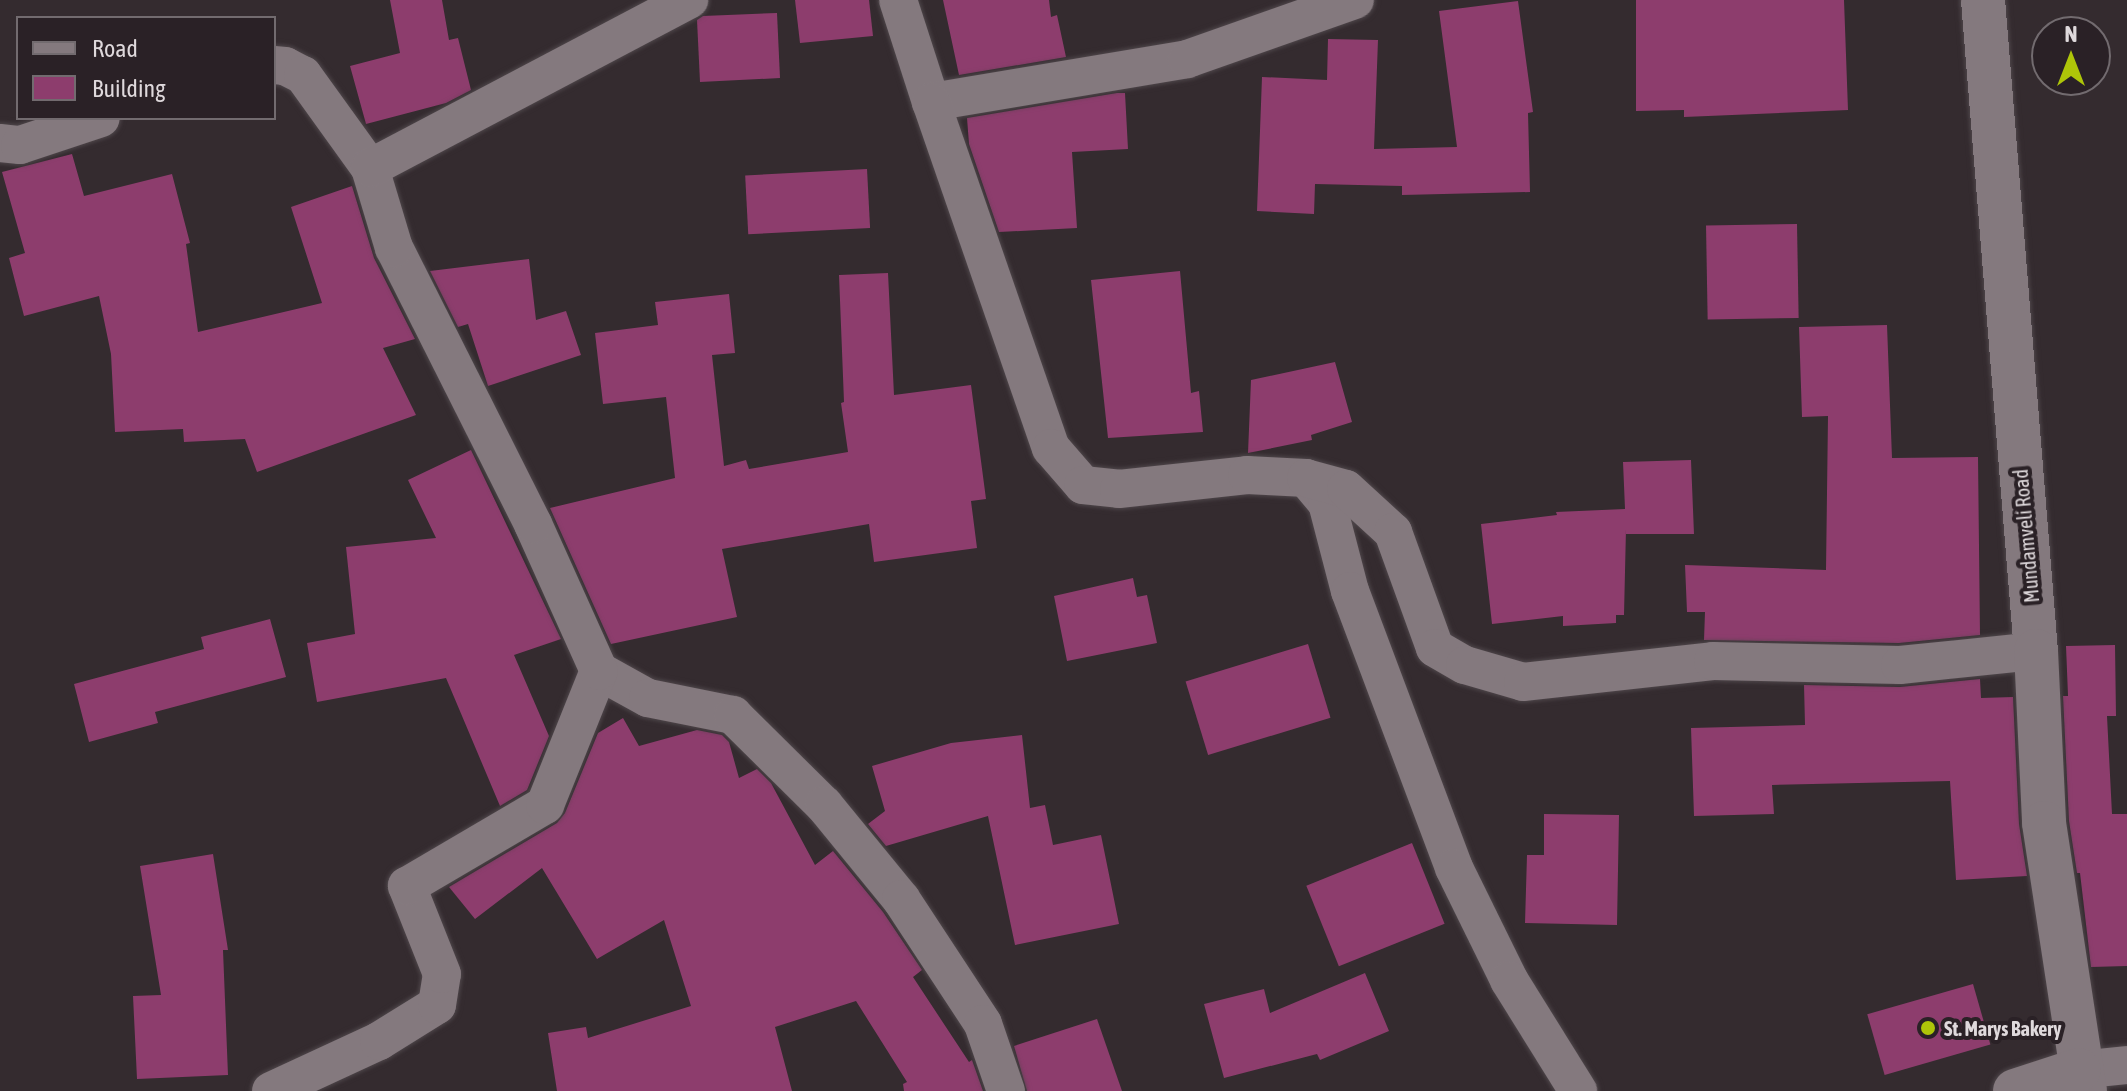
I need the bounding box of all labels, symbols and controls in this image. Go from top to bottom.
legend [16,16,276,120]
north arrow [2031,16,2111,96]
text: N [2065,21,2077,47]
text: Road [92,35,138,62]
text: Building [92,75,165,102]
street label: Mundamveli Road [2008,468,2044,604]
place label: St. Marys Bakery [1944,1016,2061,1040]
marker: St. Marys Bakery [1919,1019,1937,1037]

